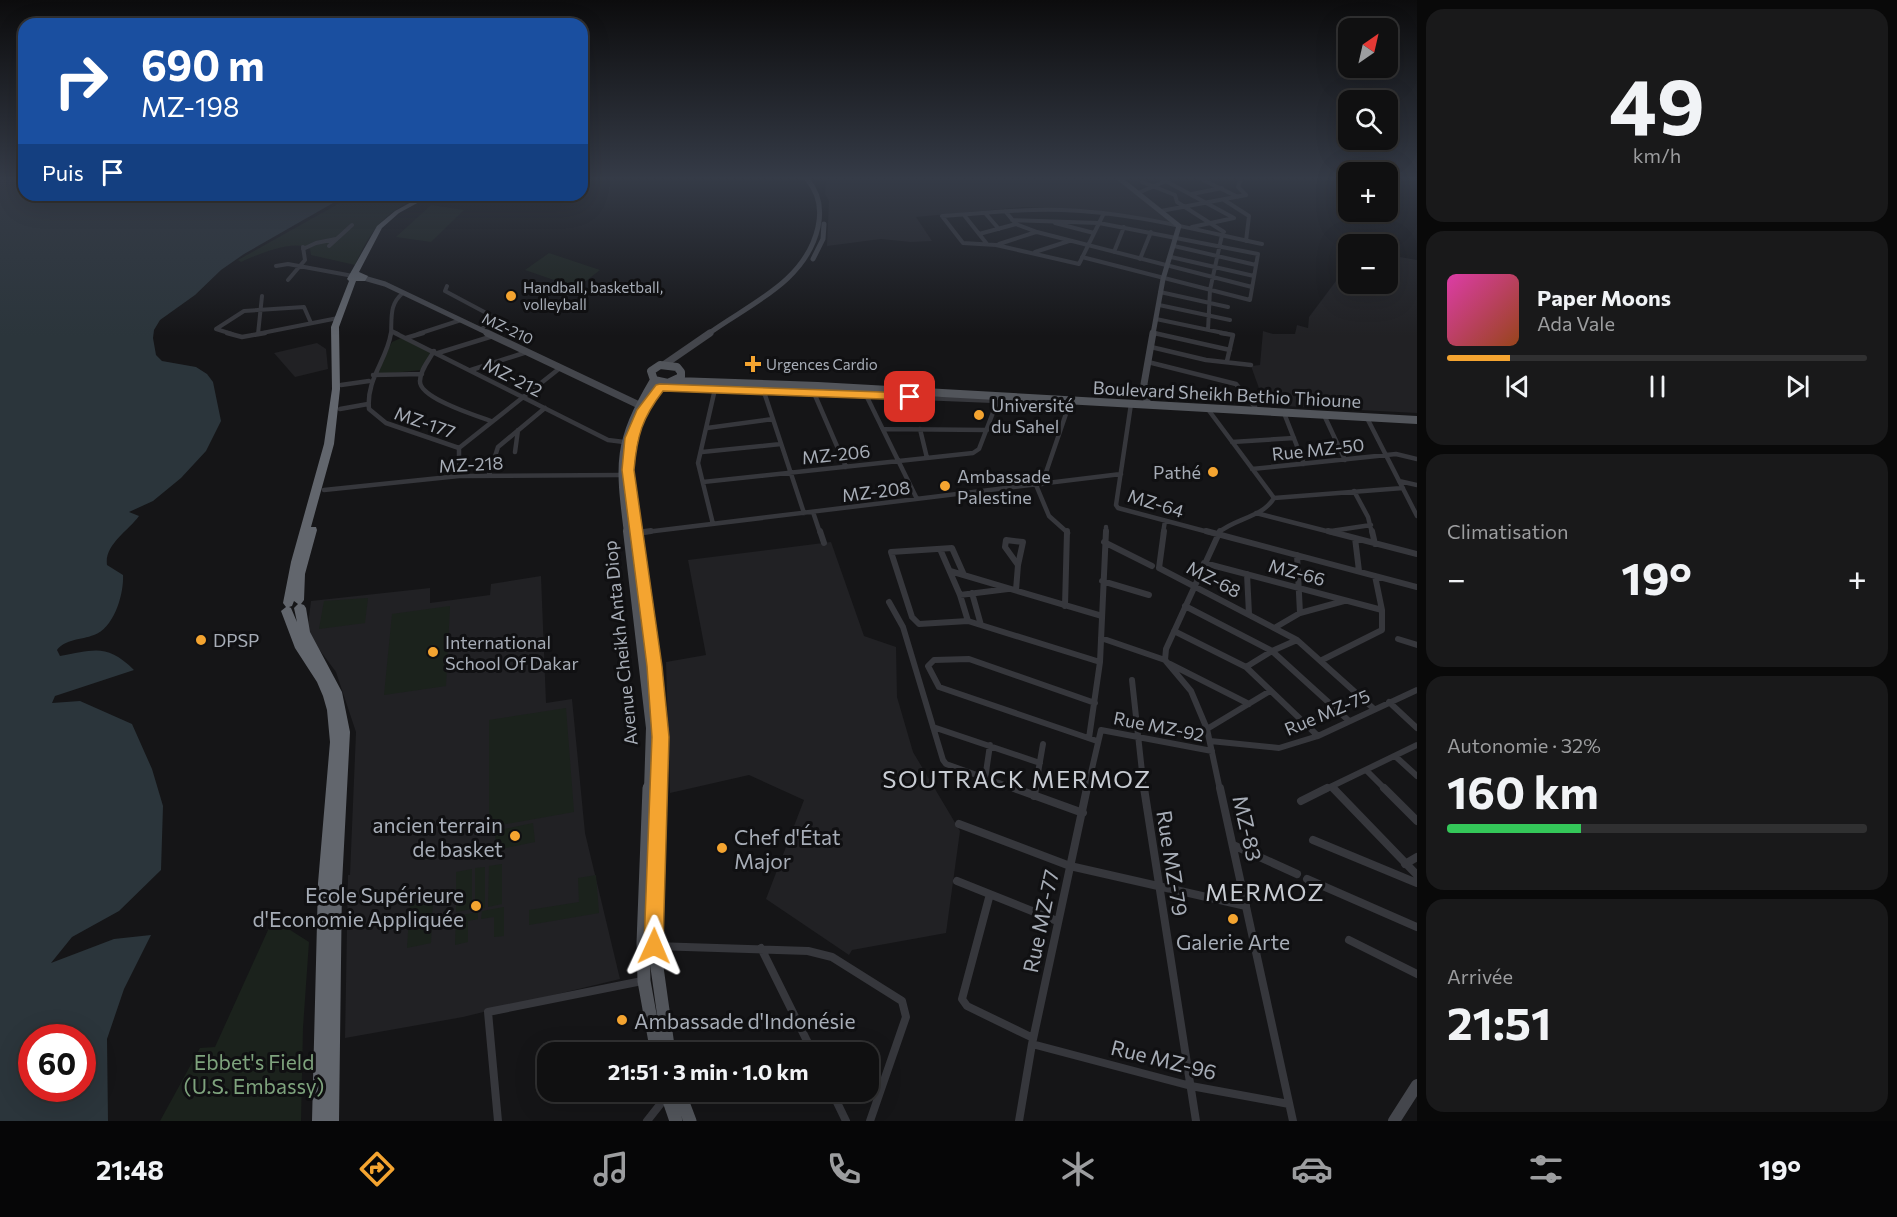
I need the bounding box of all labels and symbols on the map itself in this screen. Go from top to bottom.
north arrow [1338,18,1398,78]
place label: Handball, basketball, volleyball [523,278,663,313]
marker: Handball, basketball, volleyball [504,289,518,303]
street label: MZ-210 [479,308,537,348]
street label: MZ-212 [480,353,546,401]
marker: Urgences Cardio [744,355,762,373]
place label: Urgences Cardio [766,355,878,373]
pin [884,371,935,422]
street label: Boulevard Sheikh Bethio Thioune [1092,376,1362,412]
place label: Université du Sahel [991,394,1074,437]
street label: MZ-177 [392,401,458,443]
marker: Université du Sahel [972,408,986,422]
street label: Rue MZ-50 [1271,433,1365,465]
street label: MZ-206 [801,439,871,469]
street label: MZ-218 [438,451,504,477]
place label: Pathé [1153,461,1201,483]
place label: Ambassade Palestine [957,465,1051,508]
marker: Pathé [1206,465,1220,479]
street label: MZ-208 [841,476,911,506]
marker: Ambassade Palestine [938,479,952,493]
street label: MZ-64 [1125,484,1187,522]
street label: Avenue Cheikh Anta Diop [598,539,642,747]
street label: MZ-66 [1266,554,1328,590]
street label: MZ-68 [1183,556,1245,602]
place label: DPSP [213,629,259,651]
place label: International School Of Dakar [445,631,579,674]
marker: DPSP [194,633,208,647]
marker: International School Of Dakar [426,645,440,659]
street label: Rue MZ-75 [1281,684,1373,740]
street label: Rue MZ-92 [1112,706,1206,746]
district label: SOUTRACK MERMOZ [882,764,1152,793]
street label: MZ-83 [1228,793,1268,863]
street label: Rue MZ-79 [1152,808,1194,918]
place label: ancien terrain de basket [373,812,503,861]
place label: Chef d'État Major [734,824,841,873]
marker: ancien terrain de basket [508,829,522,843]
marker: Chef d'État Major [715,841,729,855]
street label: Rue MZ-77 [1017,867,1063,975]
district label: MERMOZ [1205,877,1325,906]
place label: Ecole Supérieure d'Economie Appliquée [253,882,464,931]
marker: Ecole Supérieure d'Economie Appliquée [469,899,483,913]
marker: Galerie Arte [1226,912,1240,926]
position arrow [622,914,686,978]
place label: Galerie Arte [1176,929,1290,954]
place label: Ambassade d'Indonésie [634,1008,856,1033]
marker: Ambassade d'Indonésie [615,1013,629,1027]
speed limit sign: 60 [18,1024,96,1102]
street label: Rue MZ-96 [1108,1034,1220,1084]
park label: Ebbet's Field (U.S. Embassy) [184,1049,324,1098]

